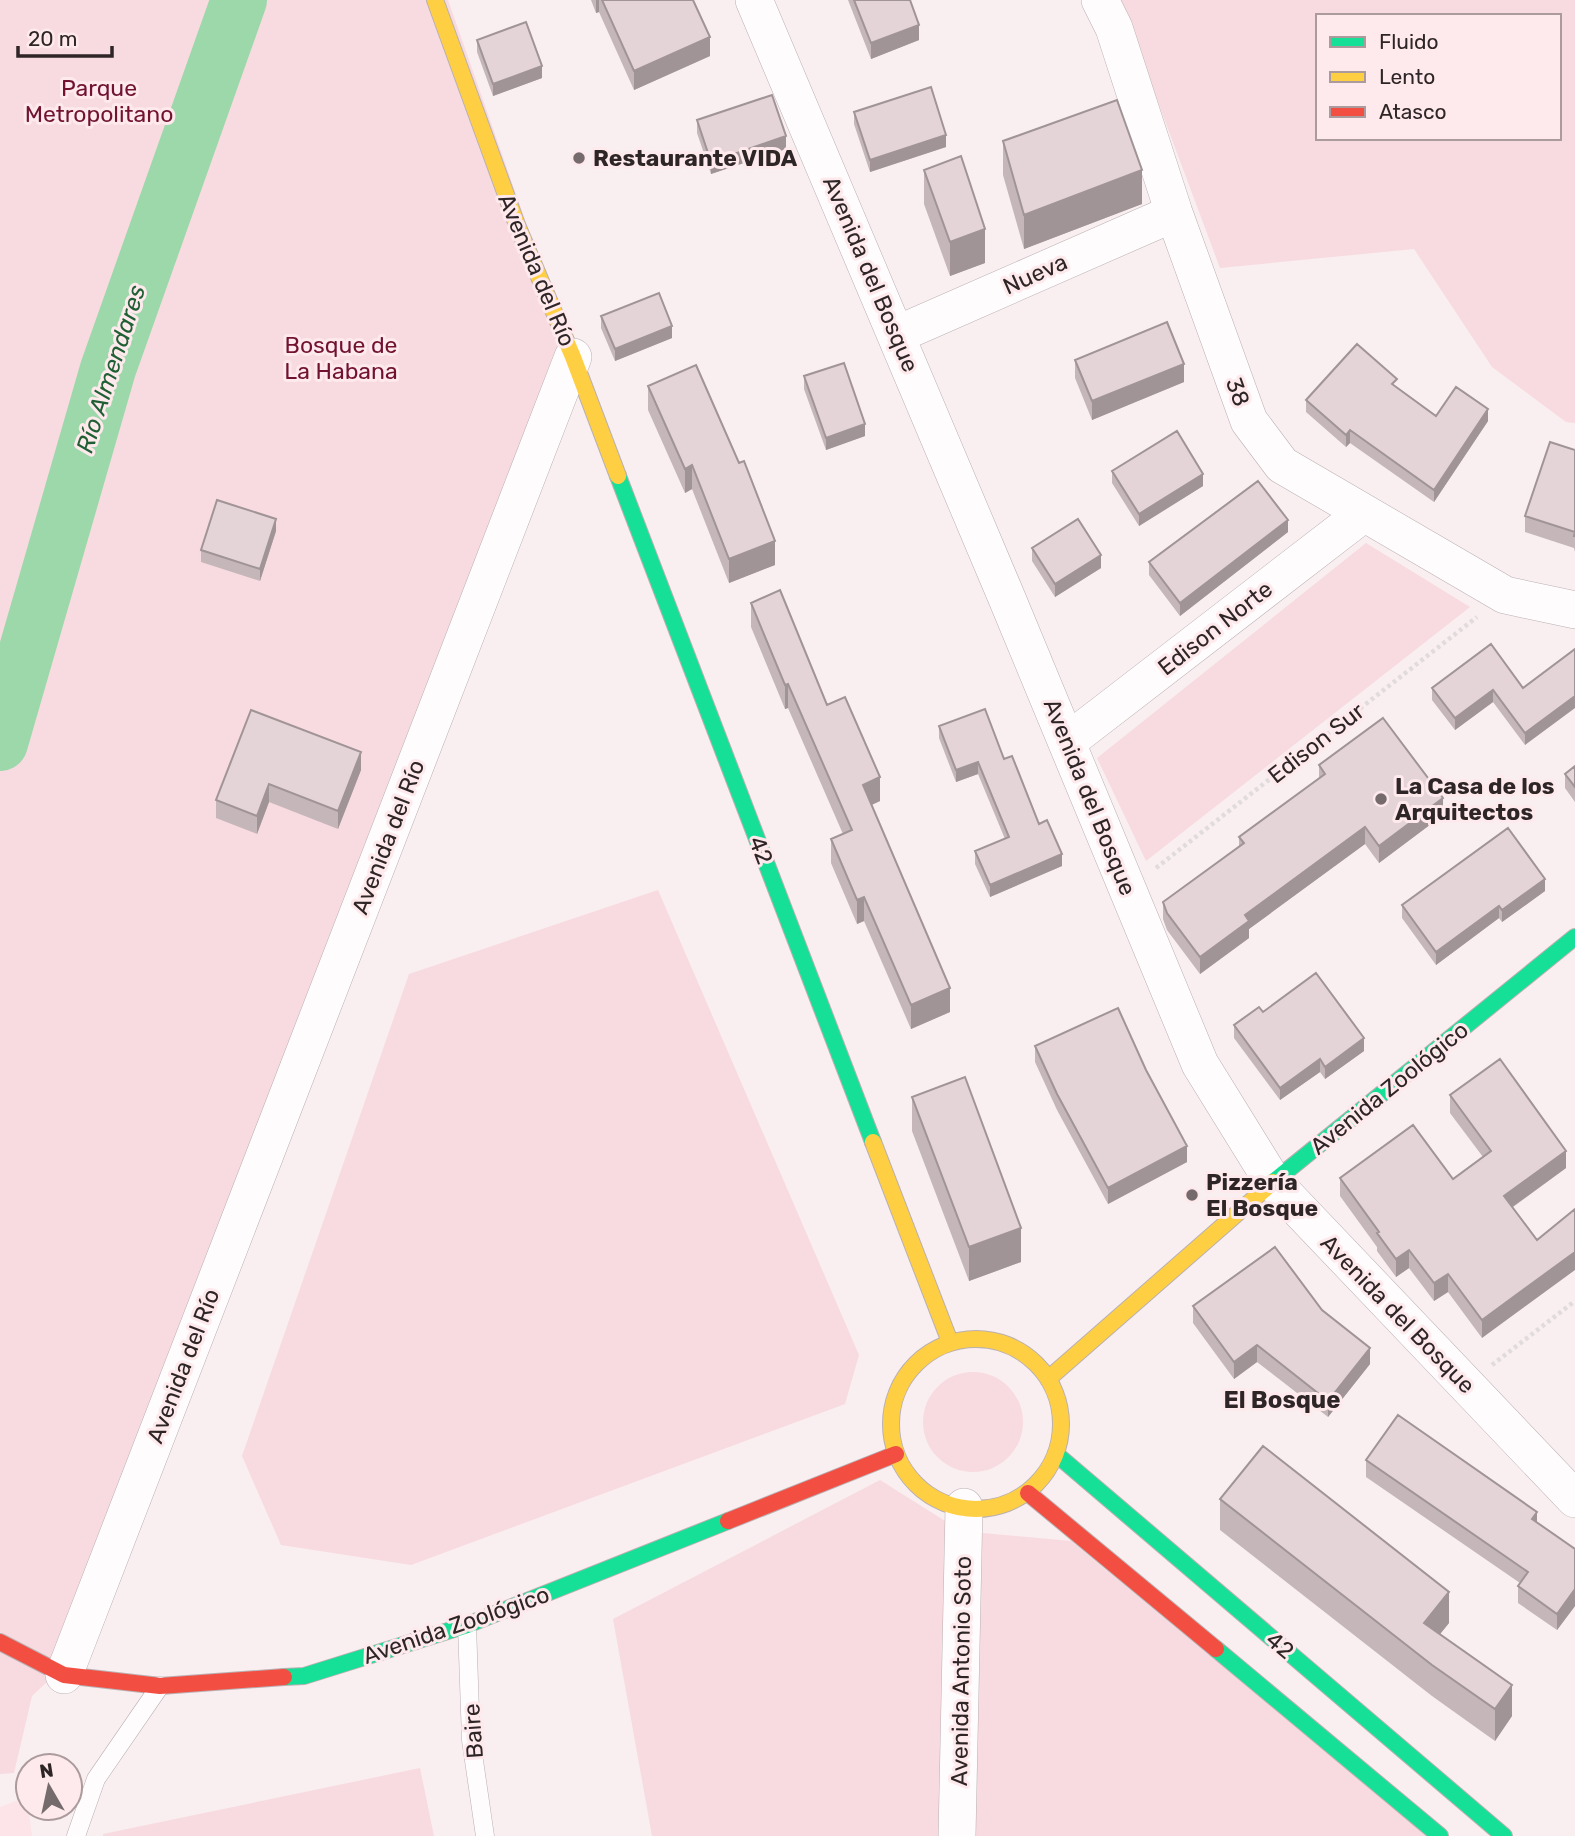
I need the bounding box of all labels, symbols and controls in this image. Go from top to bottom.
scale bar [18,14,112,58]
legend [1316,14,1561,140]
text: 20 m [28,26,77,51]
text: Fluido [1379,29,1439,54]
text: Lento [1379,64,1435,89]
park label: Parque Metropolitano [25,74,173,128]
text: Atasco [1379,99,1447,124]
place label: Restaurante VIDA [593,144,798,172]
marker: Restaurante VIDA [571,150,587,166]
street label: Avenida del Bosque [817,172,925,376]
street label: Avenida del Río [492,189,582,351]
street label: Nueva [999,248,1071,300]
water label: Río Almendares [71,281,151,457]
park label: Bosque de La Habana [284,331,398,385]
street label: 38 [1220,374,1256,410]
street label: Edison Norte [1152,575,1278,681]
street label: Avenida del Bosque [1038,694,1142,900]
street label: Edison Sur [1262,697,1370,789]
street label: Avenida del Río [346,756,430,918]
place label: La Casa de los Arquitectos [1395,772,1555,826]
marker: La Casa de los Arquitectos [1373,791,1389,807]
street label: 42 [743,832,779,868]
street label: Avenida Zoológico [1304,1016,1474,1160]
place label: Pizzería El Bosque [1206,1168,1318,1222]
marker: Pizzería El Bosque [1184,1187,1200,1203]
street label: Avenida del Bosque [1315,1229,1481,1399]
street label: Avenida del Río [141,1285,225,1447]
district label: El Bosque [1224,1386,1340,1414]
street label: Avenida Antonio Soto [945,1556,977,1786]
street label: Avenida Zoológico [359,1580,553,1670]
street label: 42 [1260,1625,1300,1665]
street label: Baire [457,1703,489,1759]
north arrow [14,1752,84,1822]
text: N [38,1758,55,1783]

